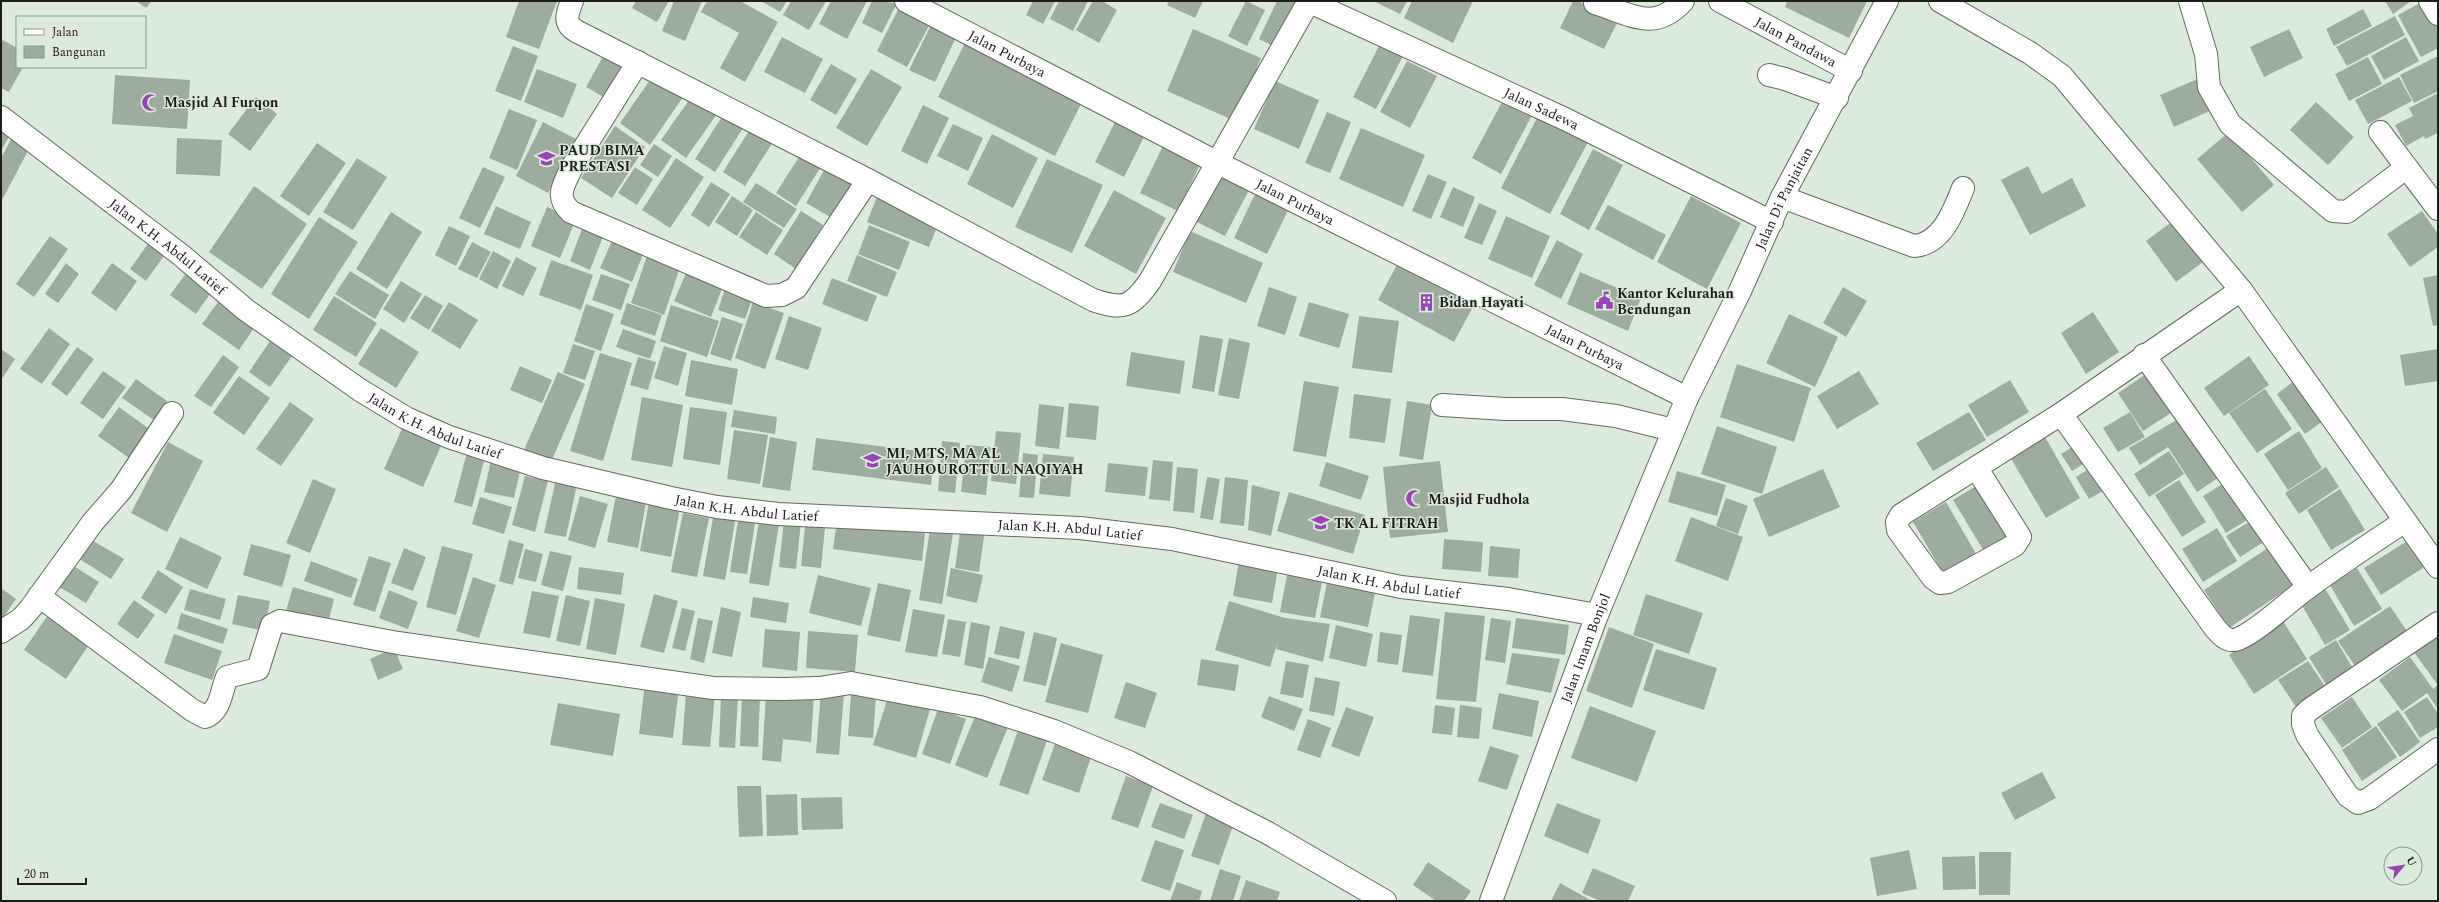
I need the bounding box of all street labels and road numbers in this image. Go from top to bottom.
street label: Jalan Pandawa [1751,11,1841,72]
street label: Jalan Purbaya [965,25,1050,83]
street label: Jalan Sadewa [1500,82,1583,135]
street label: Jalan Di Panjaitan [1749,143,1818,253]
street label: Jalan Purbaya [1253,173,1338,230]
street label: Jalan K.H. Abdul Latief [105,193,232,300]
street label: Jalan Purbaya [1542,318,1628,375]
street label: Jalan K.H. Abdul Latief [364,387,506,465]
street label: Jalan K.H. Abdul Latief [673,489,820,526]
street label: Jalan K.H. Abdul Latief [997,514,1144,546]
street label: Jalan K.H. Abdul Latief [1316,559,1462,604]
street label: Jalan Imam Bonjol [1555,590,1615,706]

